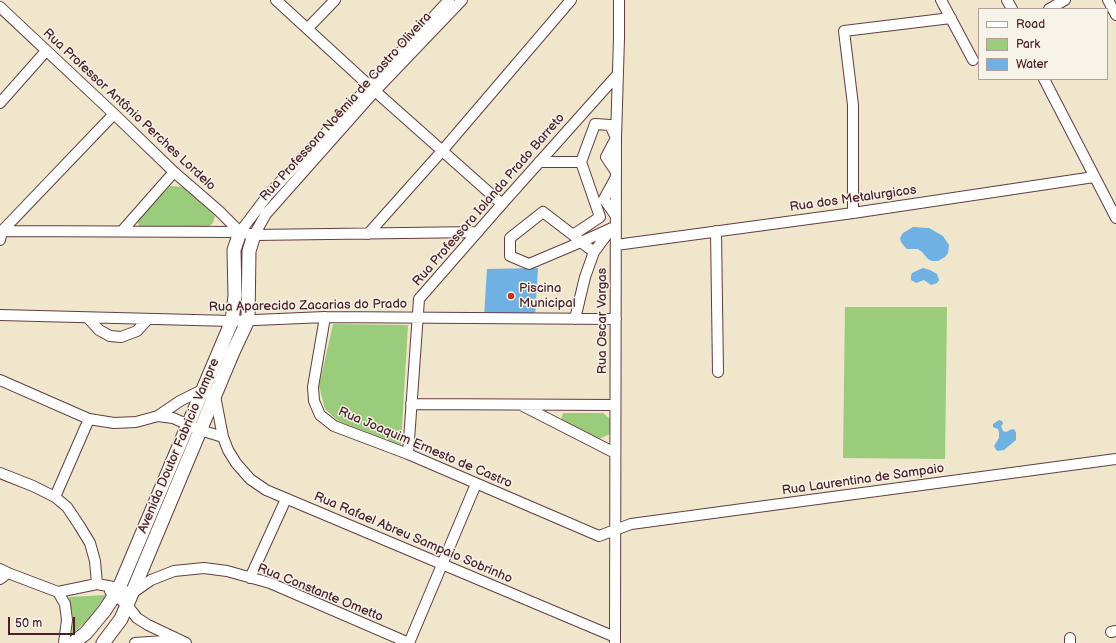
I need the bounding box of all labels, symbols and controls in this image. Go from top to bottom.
legend [978,8,1108,80]
street label: Rua Professora Noêmia de Castro Oliveira [257,9,435,205]
text: Road [1016,17,1045,32]
street label: Rua Professor Antônio Perches Lordelo [39,26,219,194]
text: Park [1016,37,1040,52]
text: Water [1016,57,1048,72]
street label: Rua Professora Iolanda Prado Barreto [410,110,568,290]
street label: Rua dos Metalurgicos [789,182,917,216]
street label: Rua Oscar Vargas [595,268,611,374]
place label: Piscina Municipal [519,281,576,312]
marker: Piscina Municipal [506,291,516,301]
street label: Rua Aparecido Zacarias do Prado [209,296,407,316]
street label: Avenida Doutor Fabricio Vampre [135,356,223,536]
street label: Rua Joaquim Ernesto de Castro [336,404,514,492]
street label: Rua Laurentina de Sampaio [781,461,945,499]
street label: Rua Rafael Abreu Sampaio Sobrinho [311,489,515,587]
street label: Rua Constante Ometto [255,561,385,625]
scale bar [10,609,77,635]
text: 50 m [15,616,42,631]

